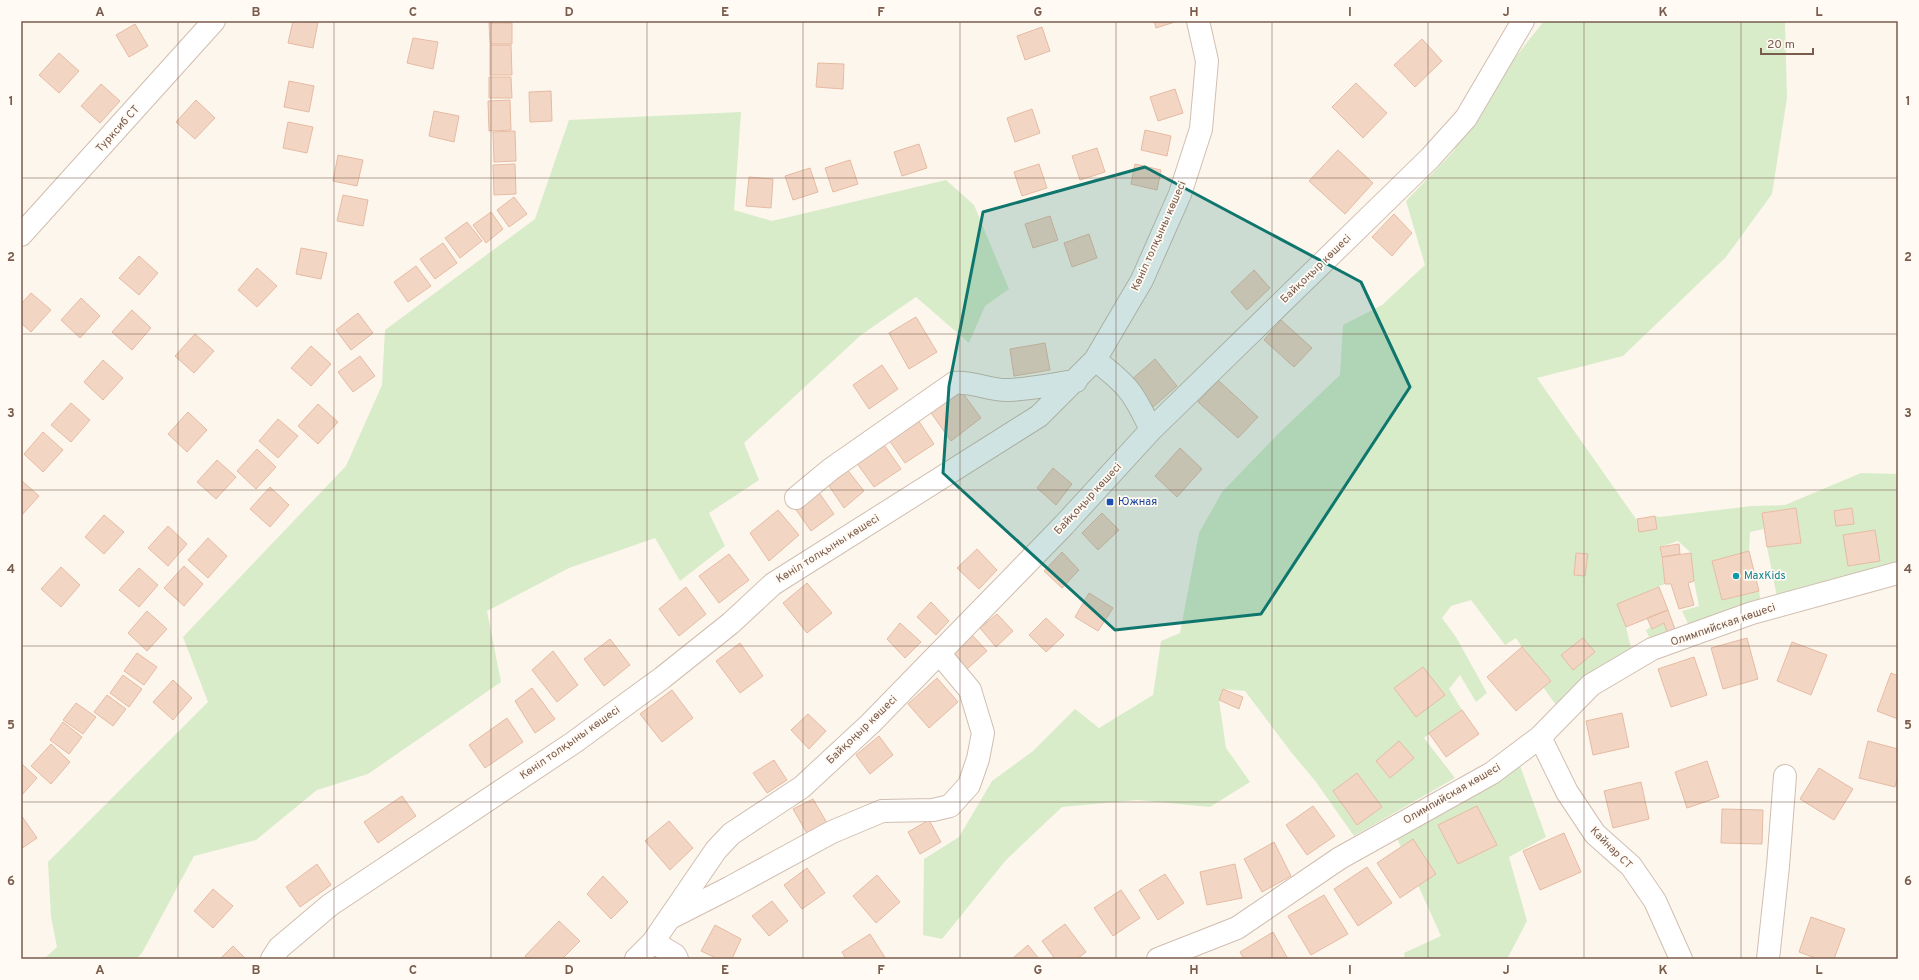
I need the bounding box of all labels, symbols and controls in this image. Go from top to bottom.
text: A [95,5,105,21]
text: B [252,5,261,21]
text: C [409,5,417,21]
text: D [564,5,574,21]
text: E [721,5,729,21]
text: F [877,5,885,21]
text: G [1034,5,1043,21]
text: H [1189,5,1199,21]
text: I [1348,5,1352,21]
text: J [1502,5,1510,21]
text: K [1658,5,1668,21]
text: L [1815,5,1823,21]
scale bar [1761,30,1813,56]
text: 20 m [1767,37,1795,53]
text: 1 [8,94,14,110]
text: 1 [1905,94,1911,110]
street label: Турксиб СТ [93,103,143,155]
street label: Көніл толқыны көшесі [1128,179,1190,293]
street label: Байқоңыр көшесі [1278,232,1354,306]
text: 2 [7,250,15,266]
text: 2 [1904,250,1912,266]
text: 3 [7,406,15,422]
text: 3 [1904,406,1912,422]
street label: Байқоңыр көшесі [1051,460,1125,538]
place label: Южная [1118,495,1157,509]
marker: Южная [1105,497,1115,507]
street label: Көніл толқыны көшесі [774,512,882,586]
text: 4 [7,562,15,578]
text: 4 [1904,562,1912,578]
place label: MaxKids [1744,569,1786,583]
marker: MaxKids [1731,571,1741,581]
street label: Олимпийская көшесі [1669,600,1777,650]
street label: Байқоңыр көшесі [824,693,900,767]
street label: Көніл толқыны көшесі [517,703,623,783]
text: 5 [7,718,15,734]
text: 5 [1904,718,1912,734]
street label: Олимпийская көшесі [1401,760,1503,828]
street label: Кайнар СТ [1587,824,1635,872]
text: 6 [7,874,15,890]
text: 6 [1904,874,1912,890]
text: A [95,963,105,979]
text: B [252,963,261,979]
text: C [409,963,417,979]
text: D [564,963,574,979]
text: E [721,963,729,979]
text: F [877,963,885,979]
text: G [1034,963,1043,979]
text: H [1189,963,1199,979]
text: I [1348,963,1352,979]
text: J [1502,963,1510,979]
text: K [1658,963,1668,979]
text: L [1815,963,1823,979]

